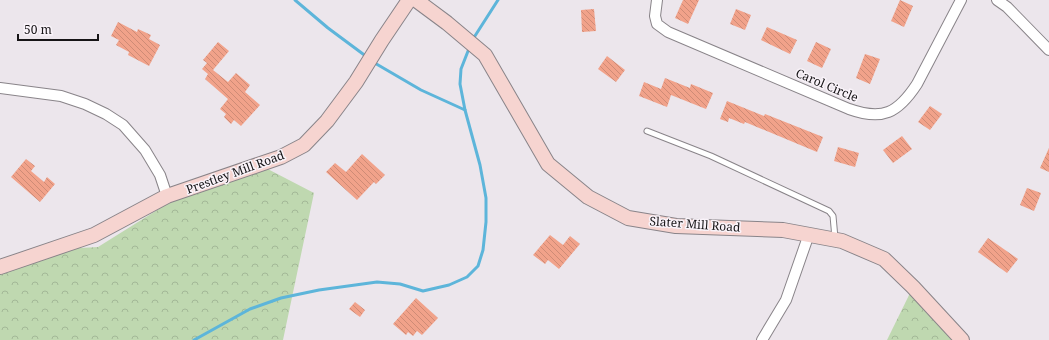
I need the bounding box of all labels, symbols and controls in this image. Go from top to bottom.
scale bar [18,16,98,42]
text: 50 m [24,21,52,38]
street label: Carol Circle [793,64,861,106]
street label: Prestley Mill Road [183,146,287,198]
street label: Slater Mill Road [649,212,742,236]

